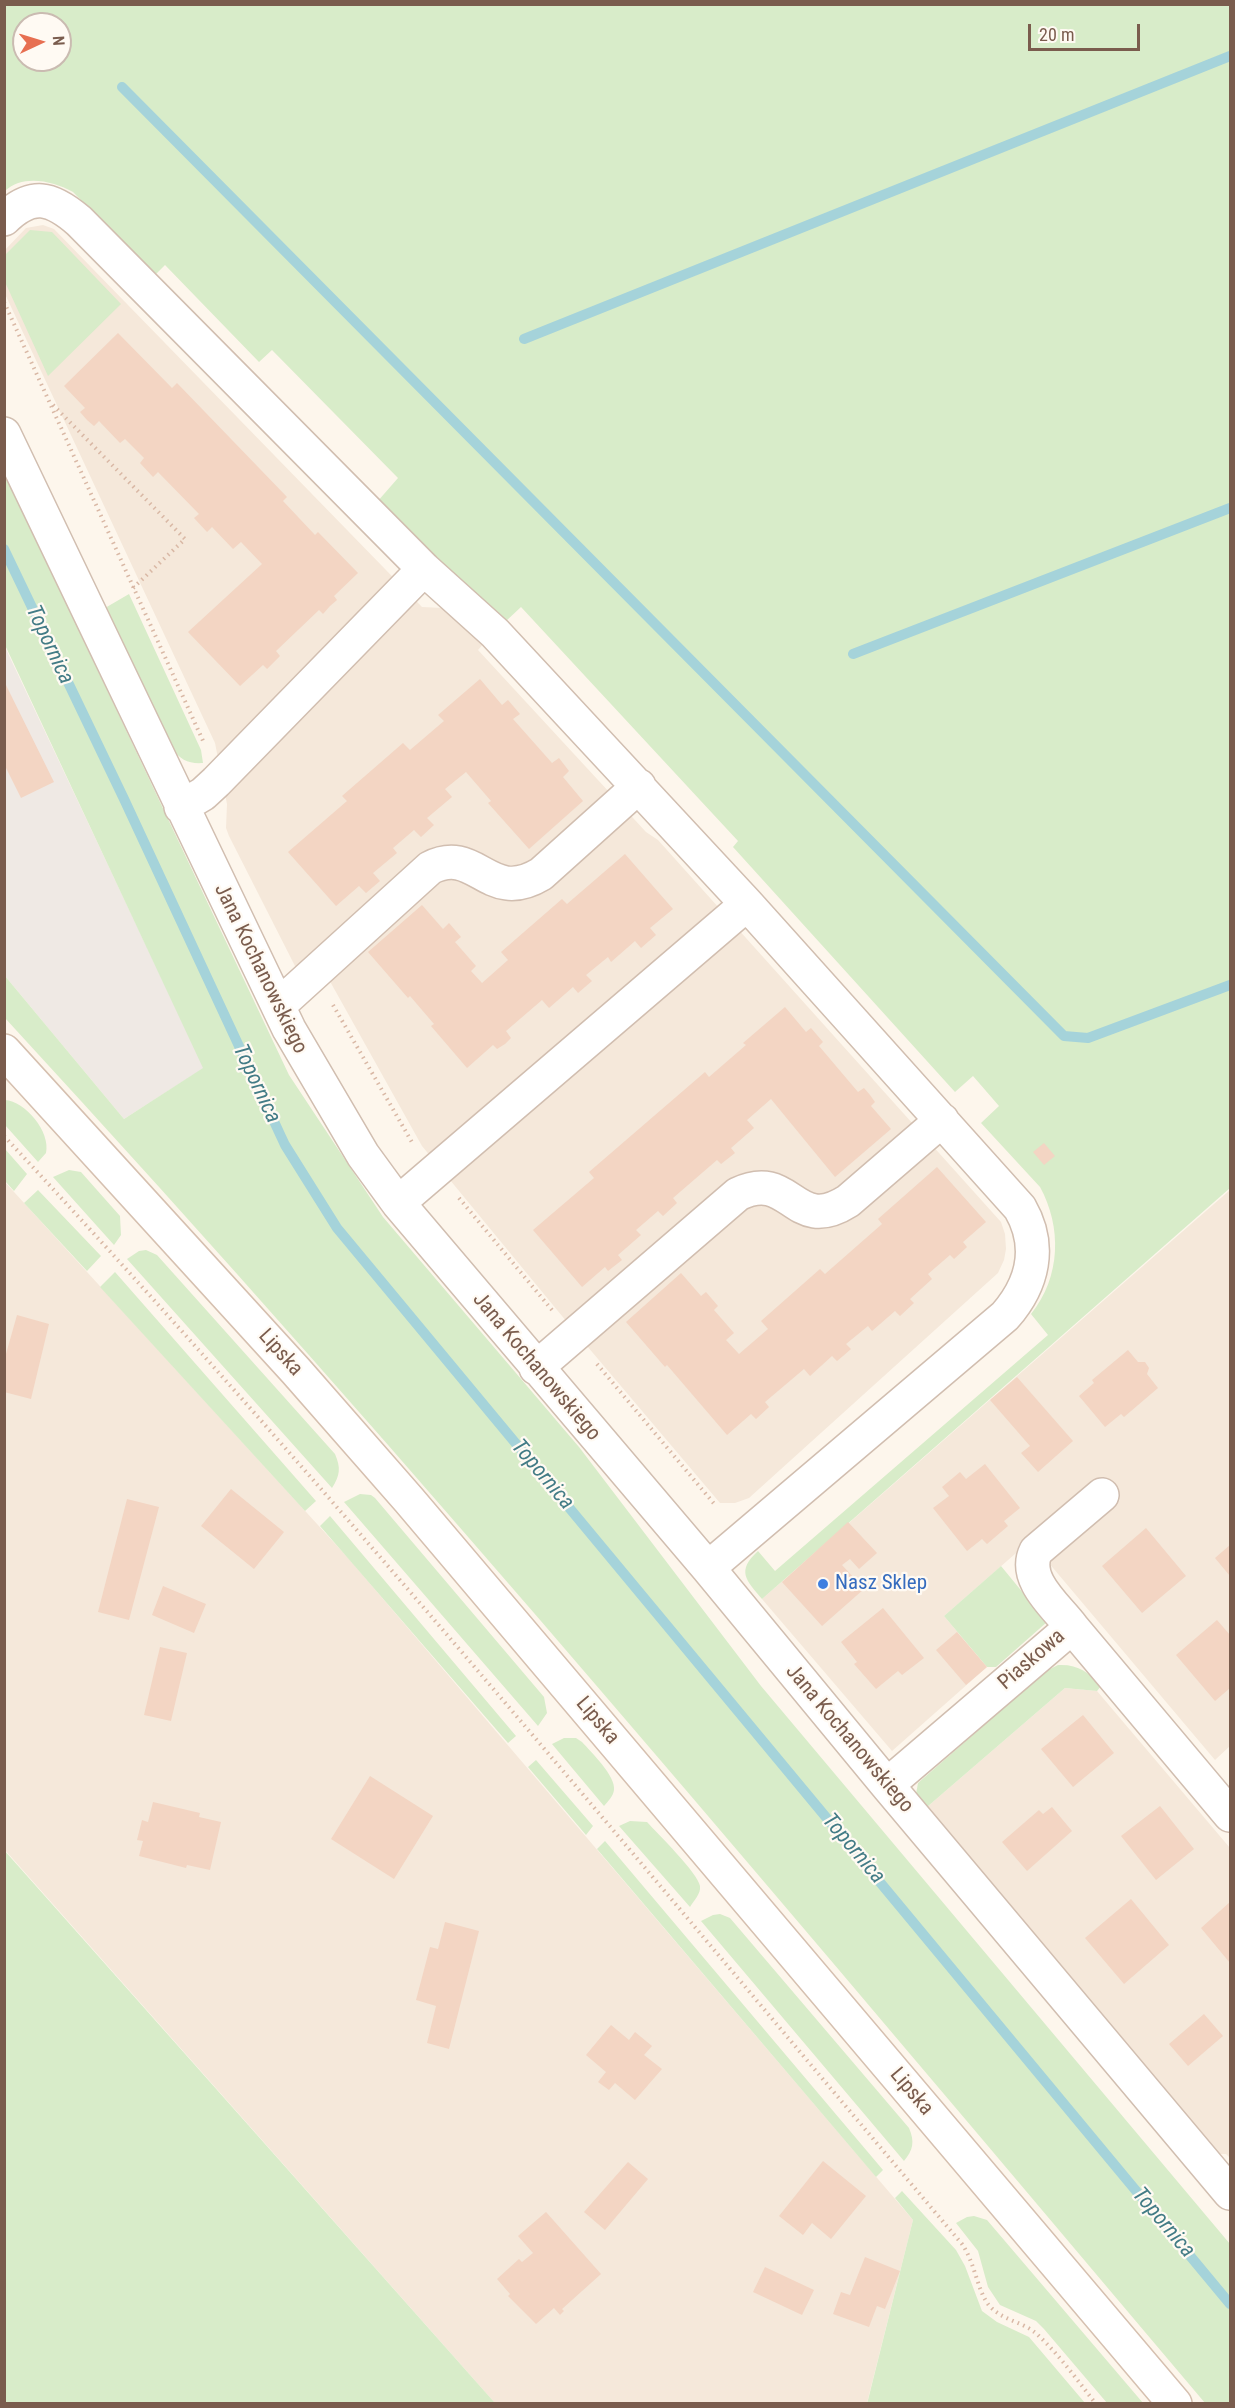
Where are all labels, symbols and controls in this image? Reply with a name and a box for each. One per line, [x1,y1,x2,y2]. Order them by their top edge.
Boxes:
north arrow [12,12,72,72]
scale bar [1031,12,1144,50]
text: 20 m [1039,24,1074,45]
text: N [49,35,68,46]
water label: Topornica [19,601,79,689]
street label: Jana Kochanowskiego [208,880,312,1058]
water label: Topornica [226,1040,286,1128]
street label: Jana Kochanowskiego [467,1288,605,1446]
street label: Lipska [252,1324,308,1382]
water label: Topornica [505,1434,579,1516]
place label: Nasz Sklep [835,1571,927,1597]
marker: Nasz Sklep [816,1577,830,1591]
street label: Piaskowa [994,1624,1070,1696]
street label: Jana Kochanowskiego [780,1660,918,1818]
street label: Lipska [570,1692,624,1750]
water label: Topornica [816,1808,890,1890]
street label: Lipska [884,2063,938,2121]
water label: Topornica [1126,2182,1200,2264]

